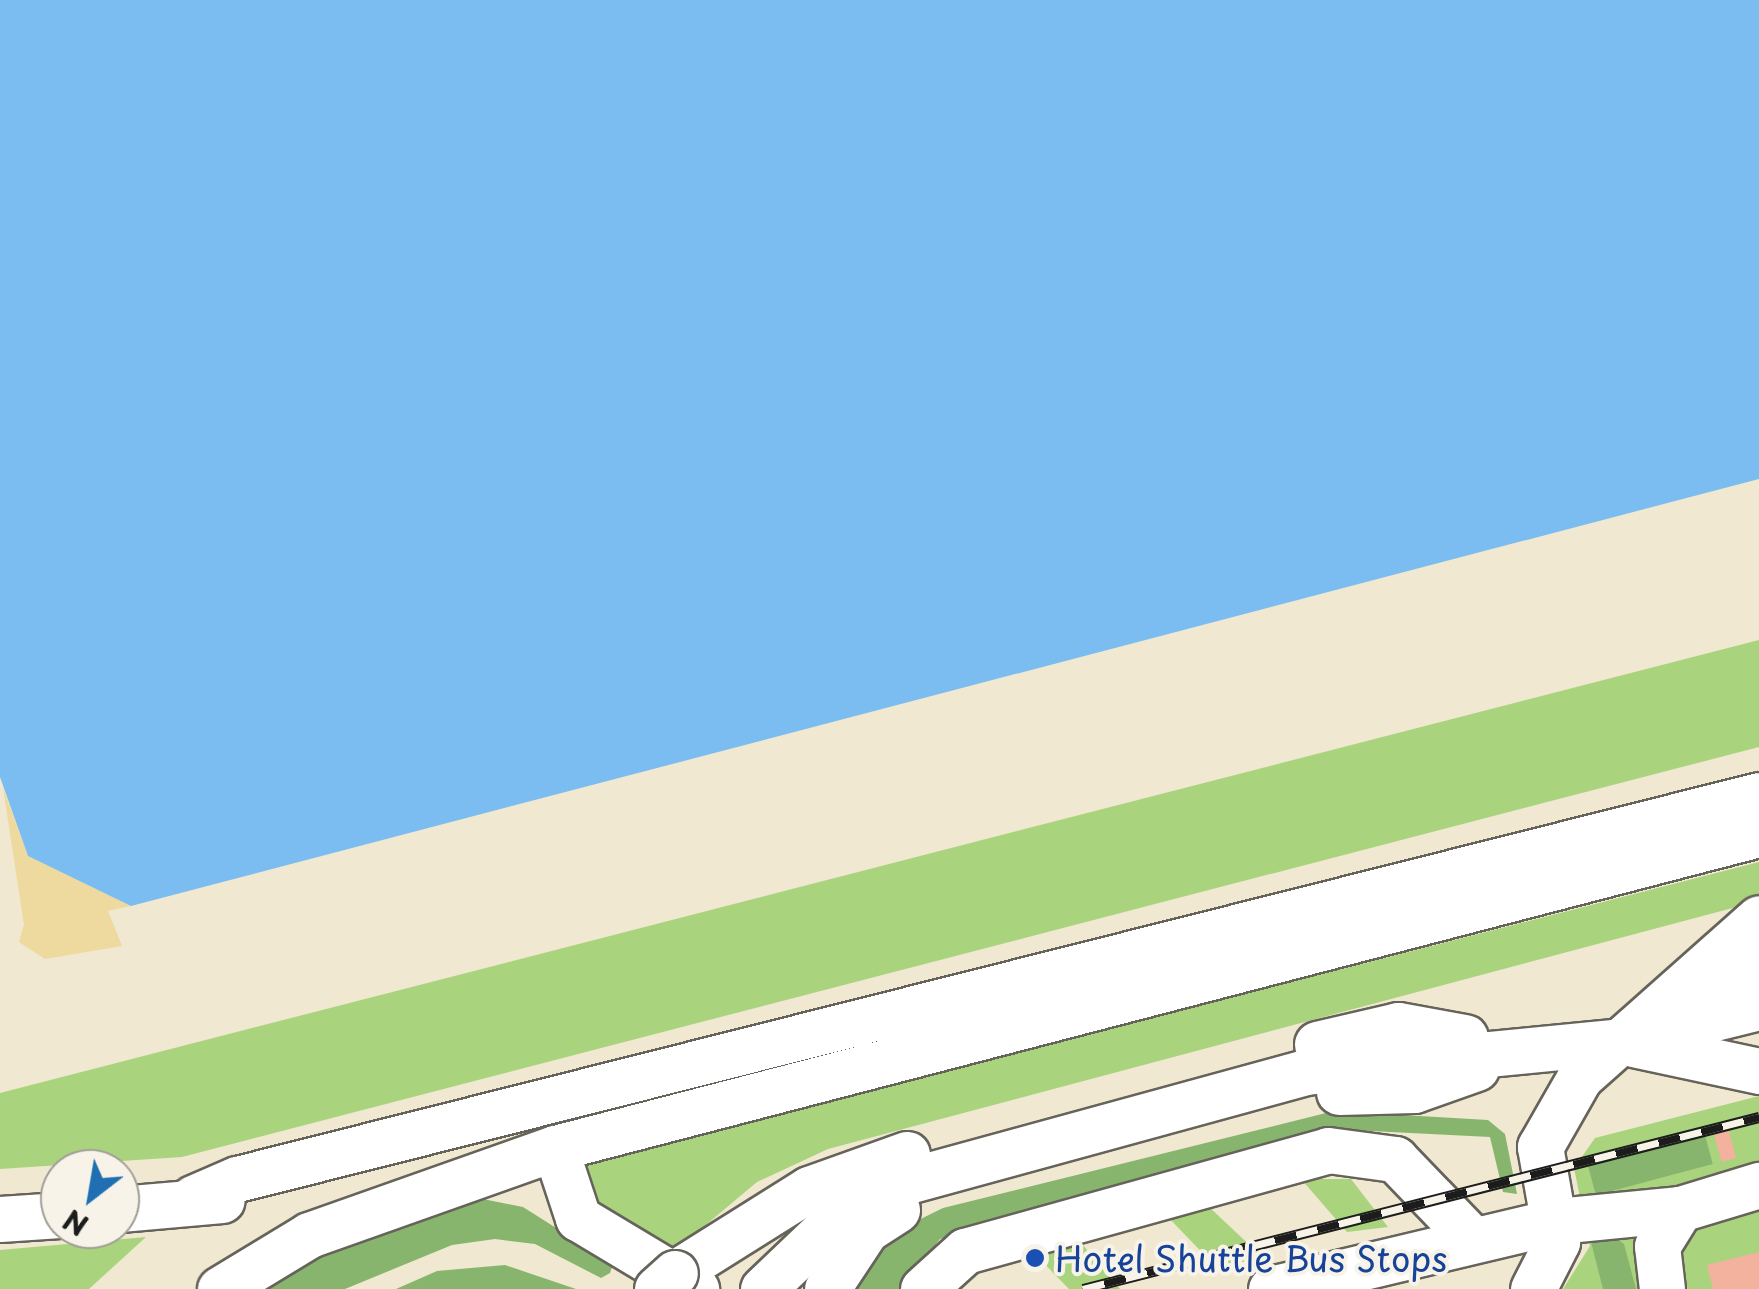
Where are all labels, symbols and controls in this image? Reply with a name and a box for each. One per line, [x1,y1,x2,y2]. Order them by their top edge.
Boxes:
north arrow [40,1149,140,1249]
text: N [55,1199,96,1248]
place label: Hotel Shuttle Bus Stops [1055,1237,1449,1279]
marker: Hotel Shuttle Bus Stops [1024,1247,1046,1269]

